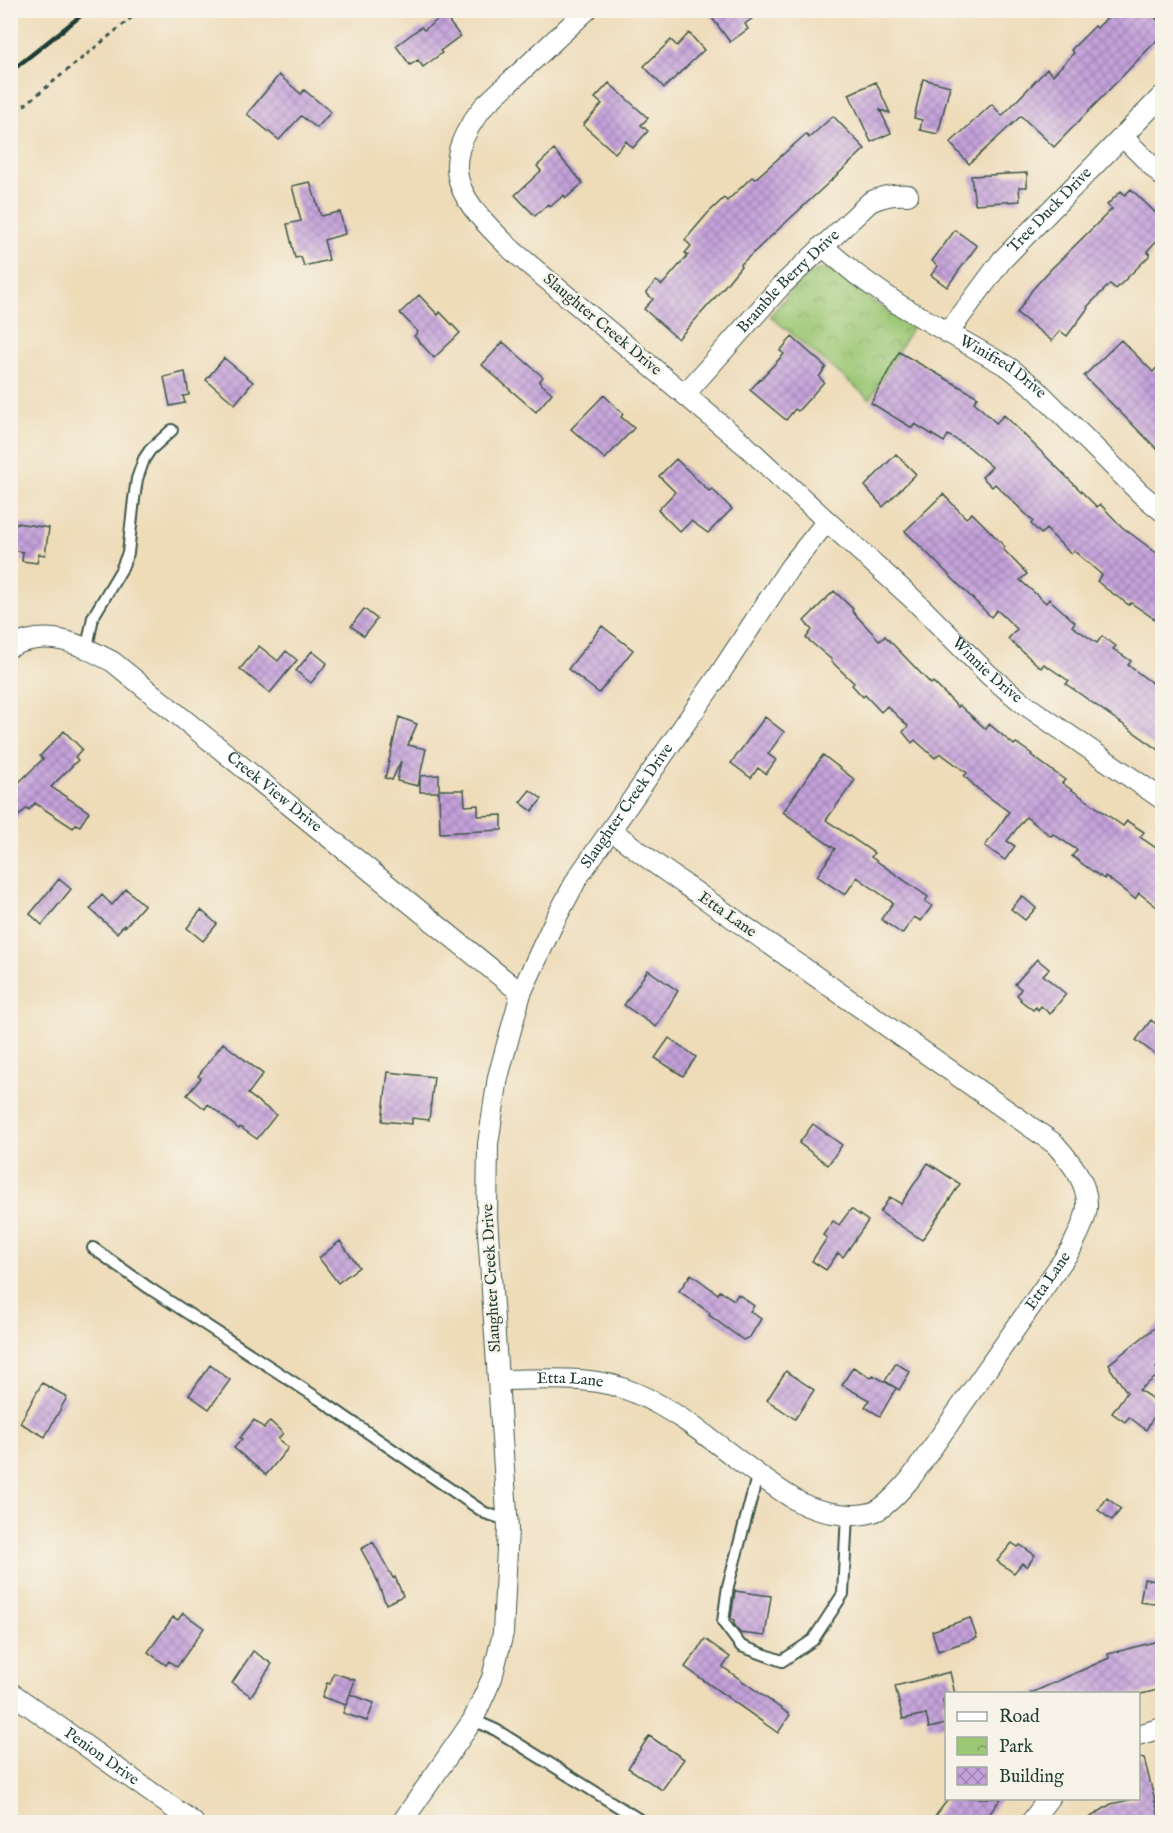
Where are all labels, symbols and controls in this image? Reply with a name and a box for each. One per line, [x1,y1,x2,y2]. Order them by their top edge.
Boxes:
street label: Tree Duck Drive [1004,163,1097,257]
street label: Bramble Berry Drive [733,226,844,338]
street label: Slaughter Creek Drive [539,270,665,380]
street label: Winifred Drive [956,331,1050,403]
street label: Winnie Drive [947,633,1026,708]
street label: Slaughter Creek Drive [577,740,678,873]
street label: Creek View Drive [222,748,326,837]
street label: Etta Lane [694,888,760,942]
street label: Slaughter Creek Drive [478,1203,506,1353]
street label: Etta Lane [1021,1248,1076,1314]
street label: Etta Lane [536,1369,605,1393]
legend [945,1692,1140,1800]
text: Road [999,1706,1040,1729]
street label: Penion Drive [60,1724,143,1790]
text: Park [999,1736,1034,1759]
text: Building [999,1766,1064,1789]

